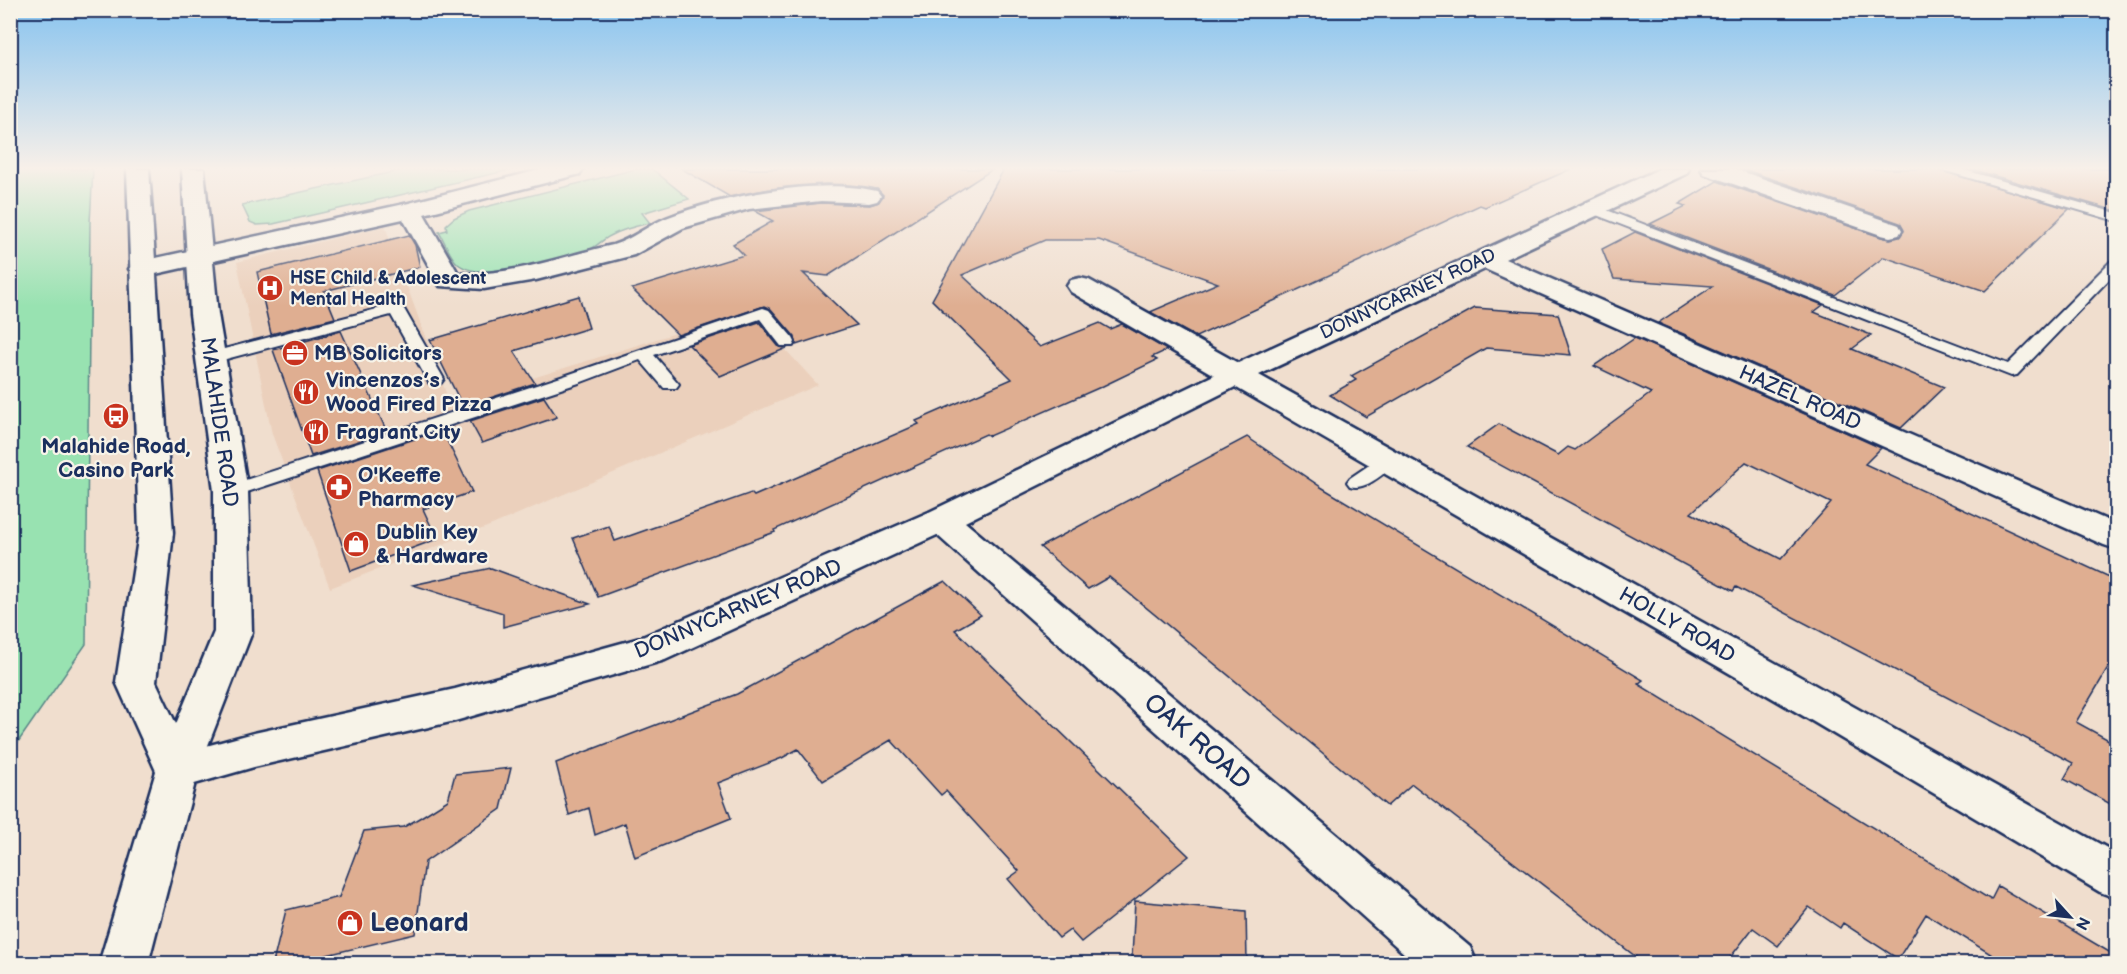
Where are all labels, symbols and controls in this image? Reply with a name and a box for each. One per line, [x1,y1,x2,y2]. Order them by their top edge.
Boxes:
street label: DONNYCARNEY ROAD [1317,244,1499,344]
place label: HSE Child & Adolescent Mental Health [290,268,486,310]
hospital icon: HSE Child & Adolescent Mental Health [255,273,285,303]
street label: MALAHIDE ROAD [195,336,243,508]
office icon: MB Solicitors [280,338,310,368]
place label: MB Solicitors [314,341,442,366]
street label: HAZEL ROAD [1735,360,1865,436]
place label: Vincenzos’s Wood Fired Pizza [326,368,492,417]
restaurant icon: Vincenzos’s Wood Fired Pizza [291,377,321,407]
bus stop icon: Malahide Road, Casino Park [101,401,131,431]
restaurant icon: Fragrant City [301,417,331,447]
place label: Fragrant City [336,420,461,445]
place label: Malahide Road, Casino Park [41,434,191,483]
place label: O'Keeffe Pharmacy [358,463,454,512]
pharmacy icon: O'Keeffe Pharmacy [324,472,354,502]
place label: Dublin Key & Hardware [376,520,488,569]
shop icon: Dublin Key & Hardware [341,529,371,559]
street label: DONNYCARNEY ROAD [631,554,845,664]
street label: HOLLY ROAD [1614,582,1740,668]
street label: OAK ROAD [1137,687,1257,797]
north arrow [2040,887,2100,947]
shop icon: Leonard [335,908,365,938]
place label: Leonard [370,908,469,939]
text: N [2071,913,2093,933]

